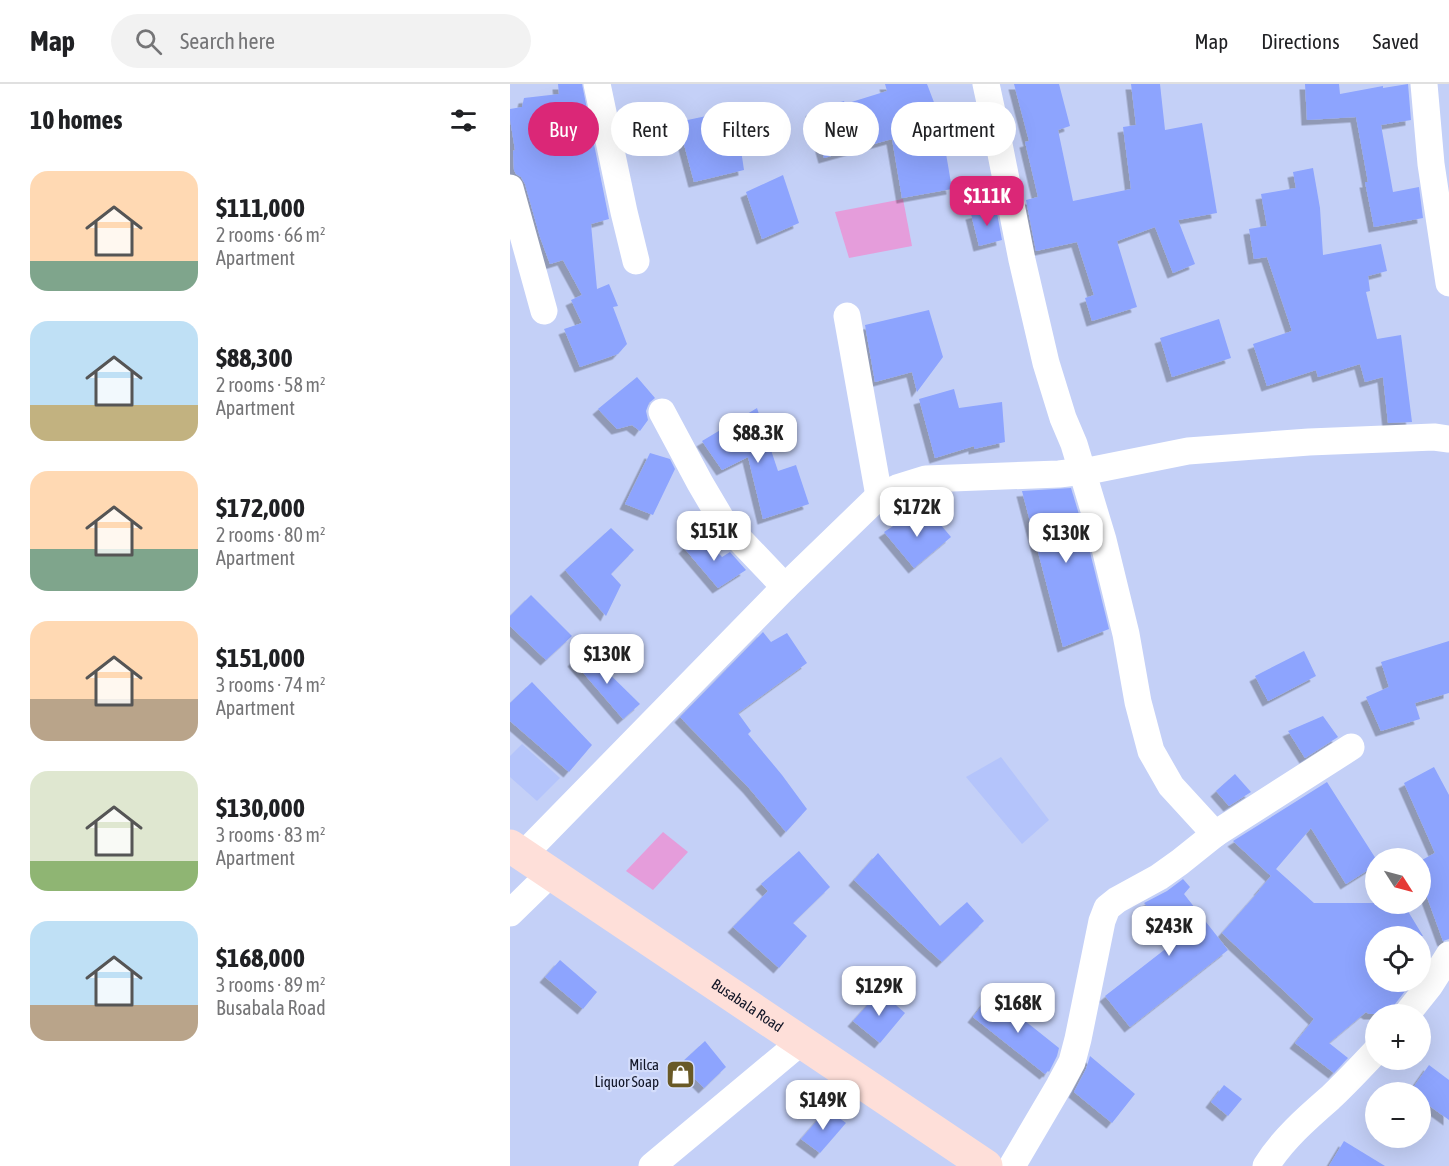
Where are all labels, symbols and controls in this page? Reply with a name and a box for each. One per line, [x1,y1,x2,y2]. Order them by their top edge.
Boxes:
search box [111,14,531,68]
text: Map [30,25,75,57]
icon: search [132,25,165,58]
text: Search here [180,28,275,54]
text: Map [1194,29,1228,53]
text: Directions [1261,29,1340,53]
text: Saved [1373,29,1419,53]
chip: Buy [528,102,599,156]
chip: Rent [611,102,689,156]
chip: Filters [701,102,791,156]
chip: New [803,102,879,156]
chip: Apartment [891,102,1016,156]
icon: filters [447,104,480,137]
text: 10 homes [30,105,123,135]
pin: $111K [945,176,1029,227]
text: $111K [964,184,1010,207]
text: $111,000 [216,193,305,223]
icon: home [78,195,150,267]
text: 2 rooms · 66 m² [216,223,326,246]
text: Apartment [216,246,295,269]
text: $88,300 [216,343,293,373]
icon: home [78,345,150,417]
text: 2 rooms · 58 m² [216,373,326,396]
text: Apartment [216,396,295,419]
pin: $88.3K [709,413,807,464]
text: $88.3K [733,421,783,444]
pin: $172K [875,487,959,538]
text: $172,000 [216,493,305,523]
icon: home [78,495,150,567]
text: $172K [894,495,940,518]
pin: $151K [672,511,756,562]
pin: $130K [1024,513,1108,564]
text: $151K [691,519,737,542]
text: $130K [1043,521,1089,544]
text: 2 rooms · 80 m² [216,523,326,546]
text: Apartment [216,546,295,569]
pin: $130K [565,634,649,685]
text: $130K [584,642,630,665]
text: $151,000 [216,643,305,673]
icon: home [78,645,150,717]
text: 3 rooms · 74 m² [216,673,326,696]
text: Apartment [216,696,295,719]
text: $130,000 [216,793,305,823]
icon: home [78,795,150,867]
text: 3 rooms · 83 m² [216,823,326,846]
text: Apartment [216,846,295,869]
north arrow [1365,848,1431,914]
map controls [1365,848,1431,1148]
pin: $243K [1127,906,1211,957]
text: $243K [1146,914,1192,937]
button: locate [1365,926,1431,992]
text: $168,000 [216,943,305,973]
icon: home [78,945,150,1017]
pin: $129K [837,966,921,1017]
text: 3 rooms · 89 m² [216,973,326,996]
text: $129K [856,974,902,997]
street label: Busabala Road [709,975,787,1035]
pin: $168K [976,983,1060,1034]
text: $168K [995,991,1041,1014]
text: Busabala Road [216,996,326,1019]
button: + [1365,1004,1431,1070]
place label: Milca Liquor Soap [594,1056,659,1090]
shop icon: Milca Liquor Soap [664,1058,696,1090]
pin: $149K [781,1080,865,1131]
button: − [1365,1082,1431,1148]
text: $149K [800,1088,846,1111]

